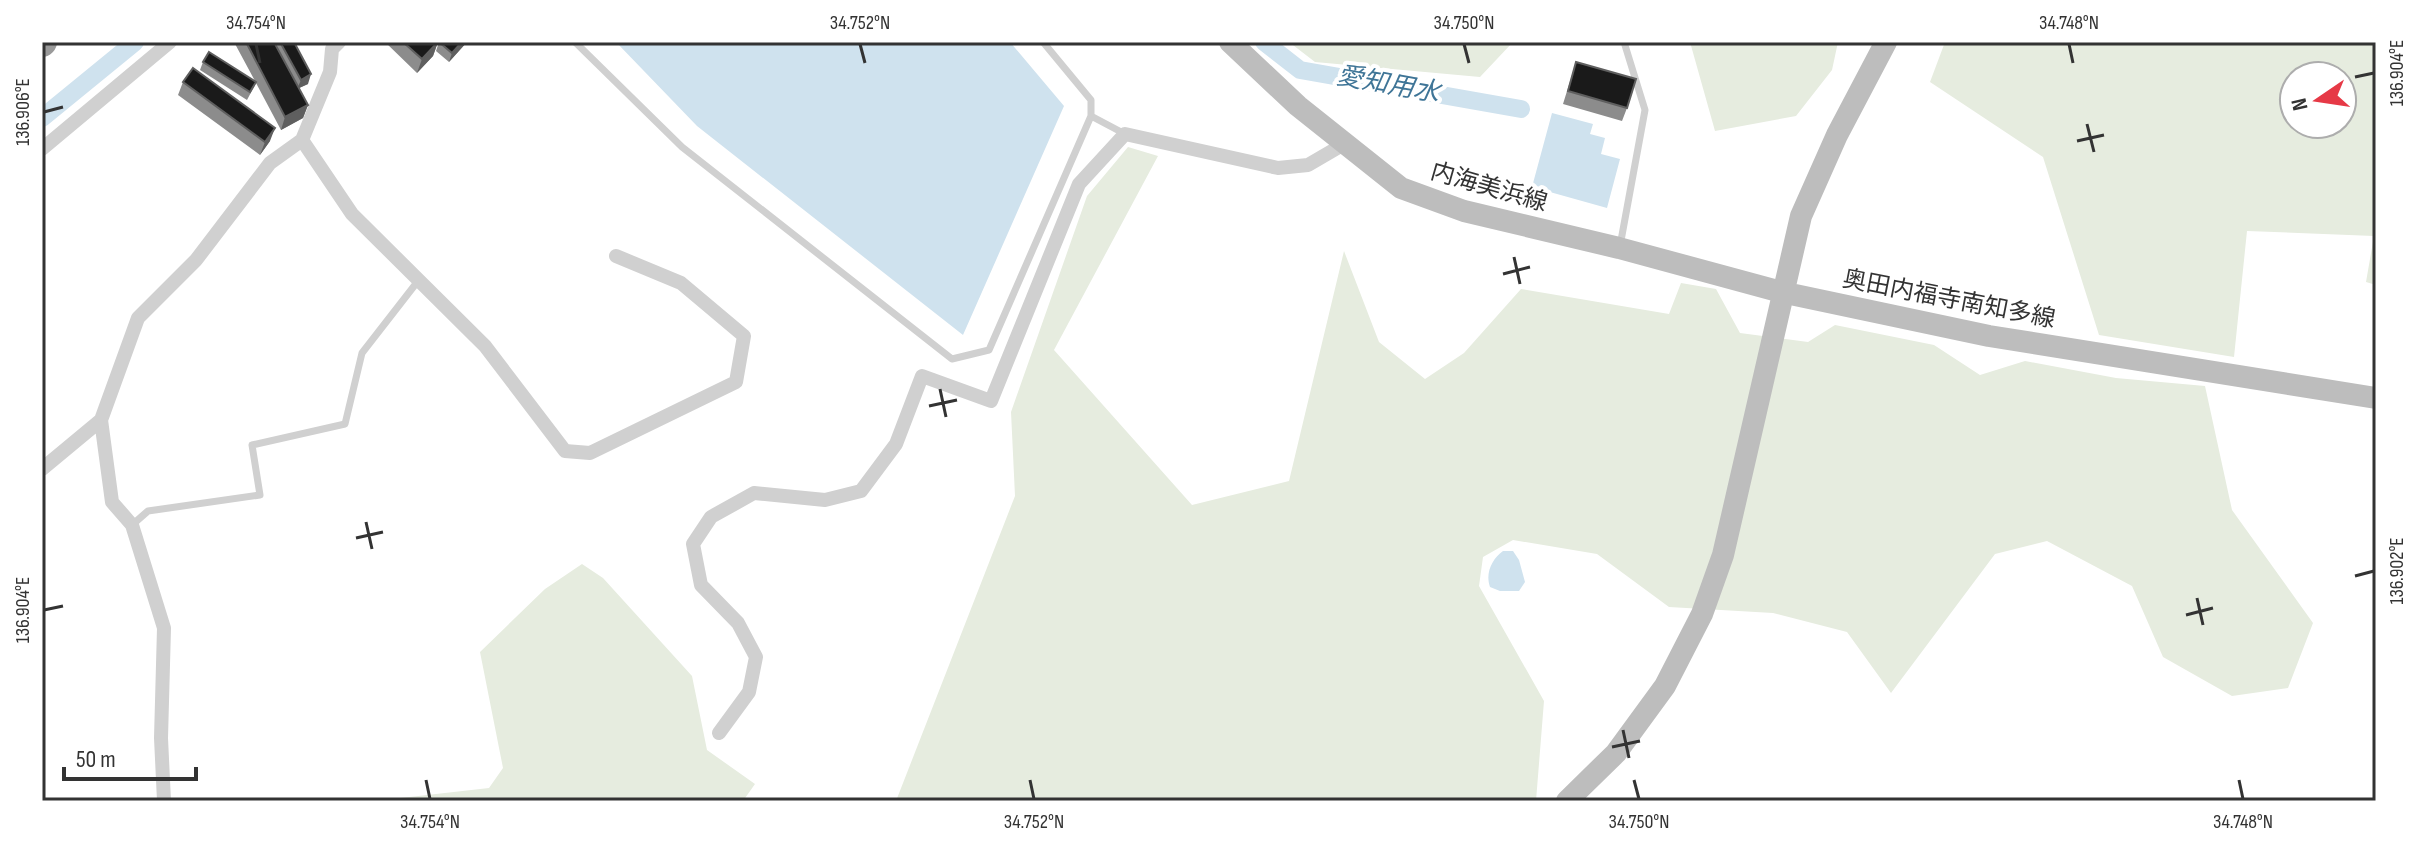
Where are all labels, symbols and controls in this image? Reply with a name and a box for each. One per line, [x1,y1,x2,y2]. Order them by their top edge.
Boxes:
text: 34.754°N [226,11,286,35]
text: 34.752°N [830,11,890,35]
text: 34.750°N [1433,11,1495,35]
text: 34.748°N [2039,11,2099,35]
text: 136.904°E [2385,40,2409,106]
north arrow [2278,60,2358,140]
water label: 愛知用水 [1334,61,1445,110]
text: 136.906°E [11,78,35,146]
text: N [2285,95,2314,113]
street label: 内海美浜線 [1427,157,1551,217]
street label: 奥田内福寺南知多線 [1840,264,2058,334]
text: 136.902°E [2385,537,2409,605]
text: 136.904°E [11,577,35,643]
scale bar [64,731,196,781]
text: 50 m [76,745,116,774]
text: 34.754°N [400,810,460,834]
text: 34.752°N [1004,810,1064,834]
text: 34.750°N [1608,810,1670,834]
text: 34.748°N [2213,810,2273,834]

